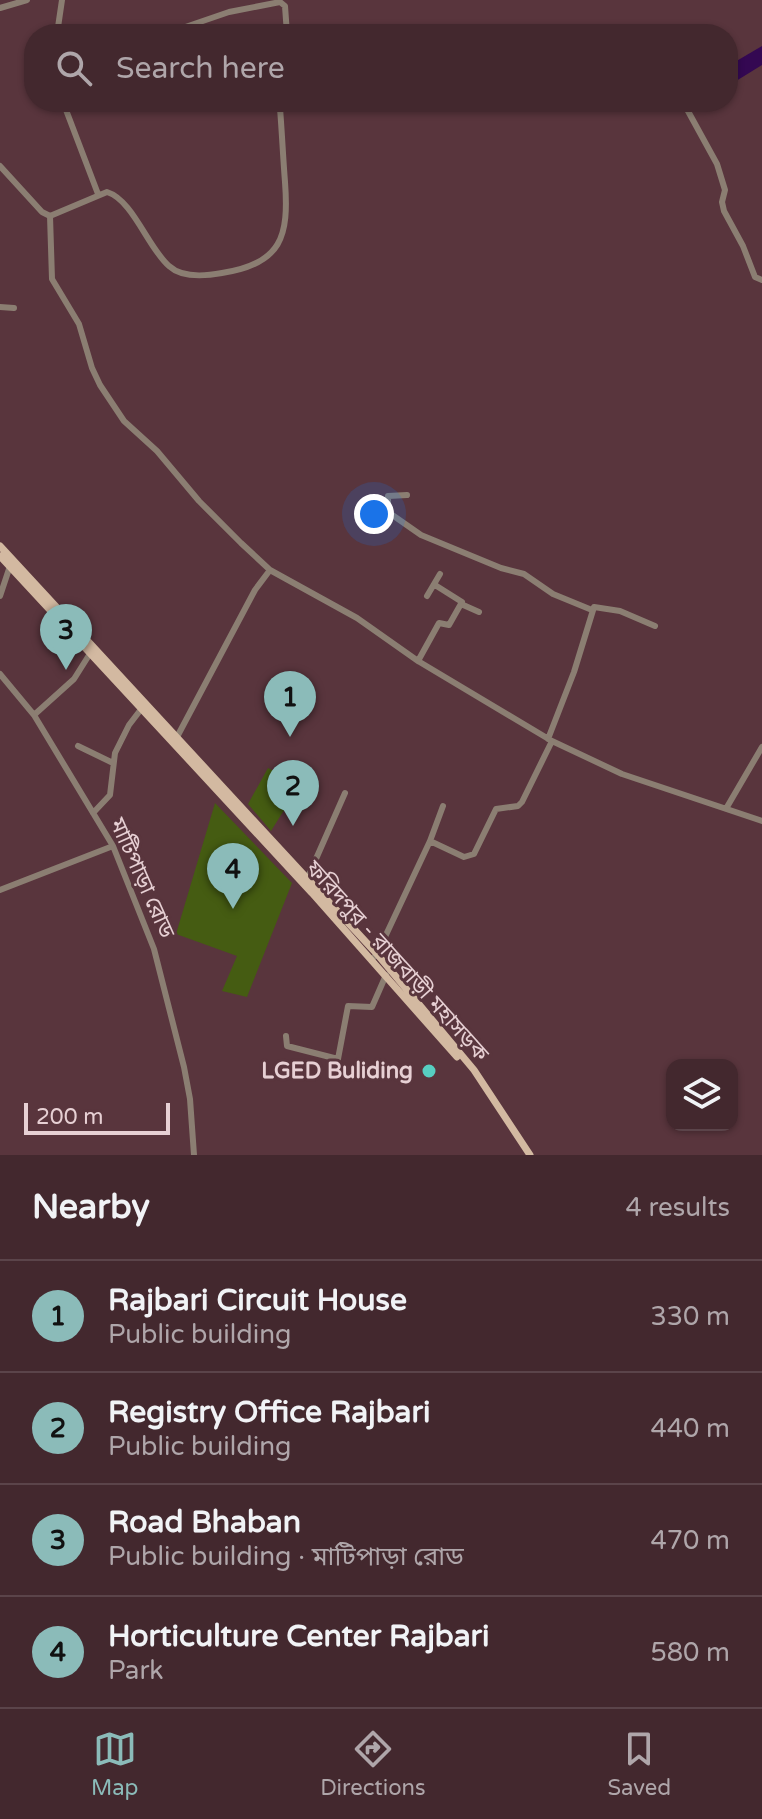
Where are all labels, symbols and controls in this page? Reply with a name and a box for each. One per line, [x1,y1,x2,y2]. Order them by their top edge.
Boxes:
search box [24,24,738,112]
icon: search [52,46,96,90]
text: Search here [116,50,285,87]
your location [354,494,394,534]
pin: 3 [40,604,92,670]
pin: 1 [264,671,316,737]
pin: 2 [267,760,319,826]
street label: মাটিপাড়া রোড [104,813,180,942]
pin: 4 [207,843,259,909]
street label: ফরিদপুর - রাজবাড়ী মহাসড়ক [299,855,494,1067]
place label: LGED Buliding [261,1058,413,1084]
map controls [666,1059,738,1131]
button: layers [666,1059,738,1131]
marker: LGED Buliding [420,1062,438,1080]
scale bar [24,1099,170,1135]
text: 200 m [36,1104,103,1130]
text: Nearby [32,1187,150,1228]
text: 4 results [625,1192,730,1223]
text: Rajbari Circuit House [108,1282,407,1319]
text: 1 [50,1301,66,1332]
text: 330 m [650,1301,730,1332]
text: Public building [108,1319,291,1350]
text: Registry Office Rajbari [108,1394,430,1431]
text: 2 [50,1413,66,1444]
text: 440 m [650,1413,730,1444]
text: Public building [108,1431,291,1462]
text: Road Bhaban [108,1504,301,1541]
text: 3 [50,1525,66,1556]
text: 470 m [650,1525,730,1556]
text: Public building · মাটিপাড়া রোড [108,1541,464,1572]
text: Horticulture Center Rajbari [108,1618,490,1655]
text: 4 [50,1637,66,1668]
text: 580 m [650,1637,730,1668]
text: Park [108,1655,164,1686]
tab: Map [91,1727,138,1801]
tab: Directions [320,1727,426,1801]
tab: Saved [607,1727,671,1801]

